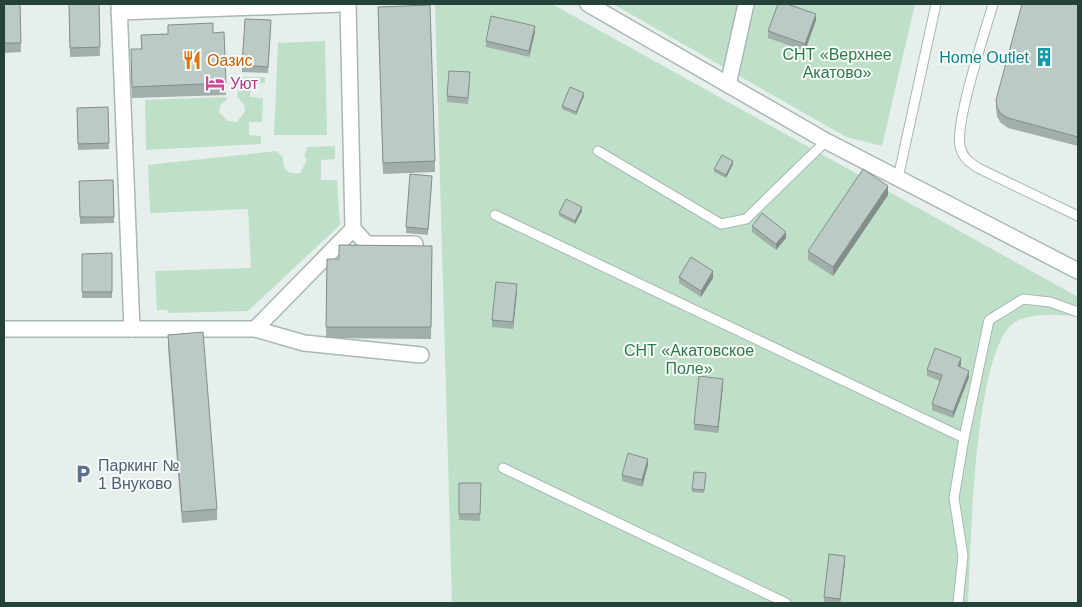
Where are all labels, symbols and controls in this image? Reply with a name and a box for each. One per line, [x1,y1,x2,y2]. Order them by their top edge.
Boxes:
park label: СНТ «Верхнее Акатово» [782,46,892,81]
building icon: Home Outlet [1033,46,1055,68]
restaurant icon: Оазис [181,49,203,71]
place label: Home Outlet [939,49,1030,66]
place label: Оазис [207,52,252,69]
hotel icon: Уют [204,72,226,94]
place label: Уют [230,75,259,92]
park label: СНТ «Акатовское Поле» [624,342,754,377]
place label: Паркинг № 1 Внуково [98,457,180,492]
parking icon: Паркинг № 1 Внуково [72,463,94,485]

